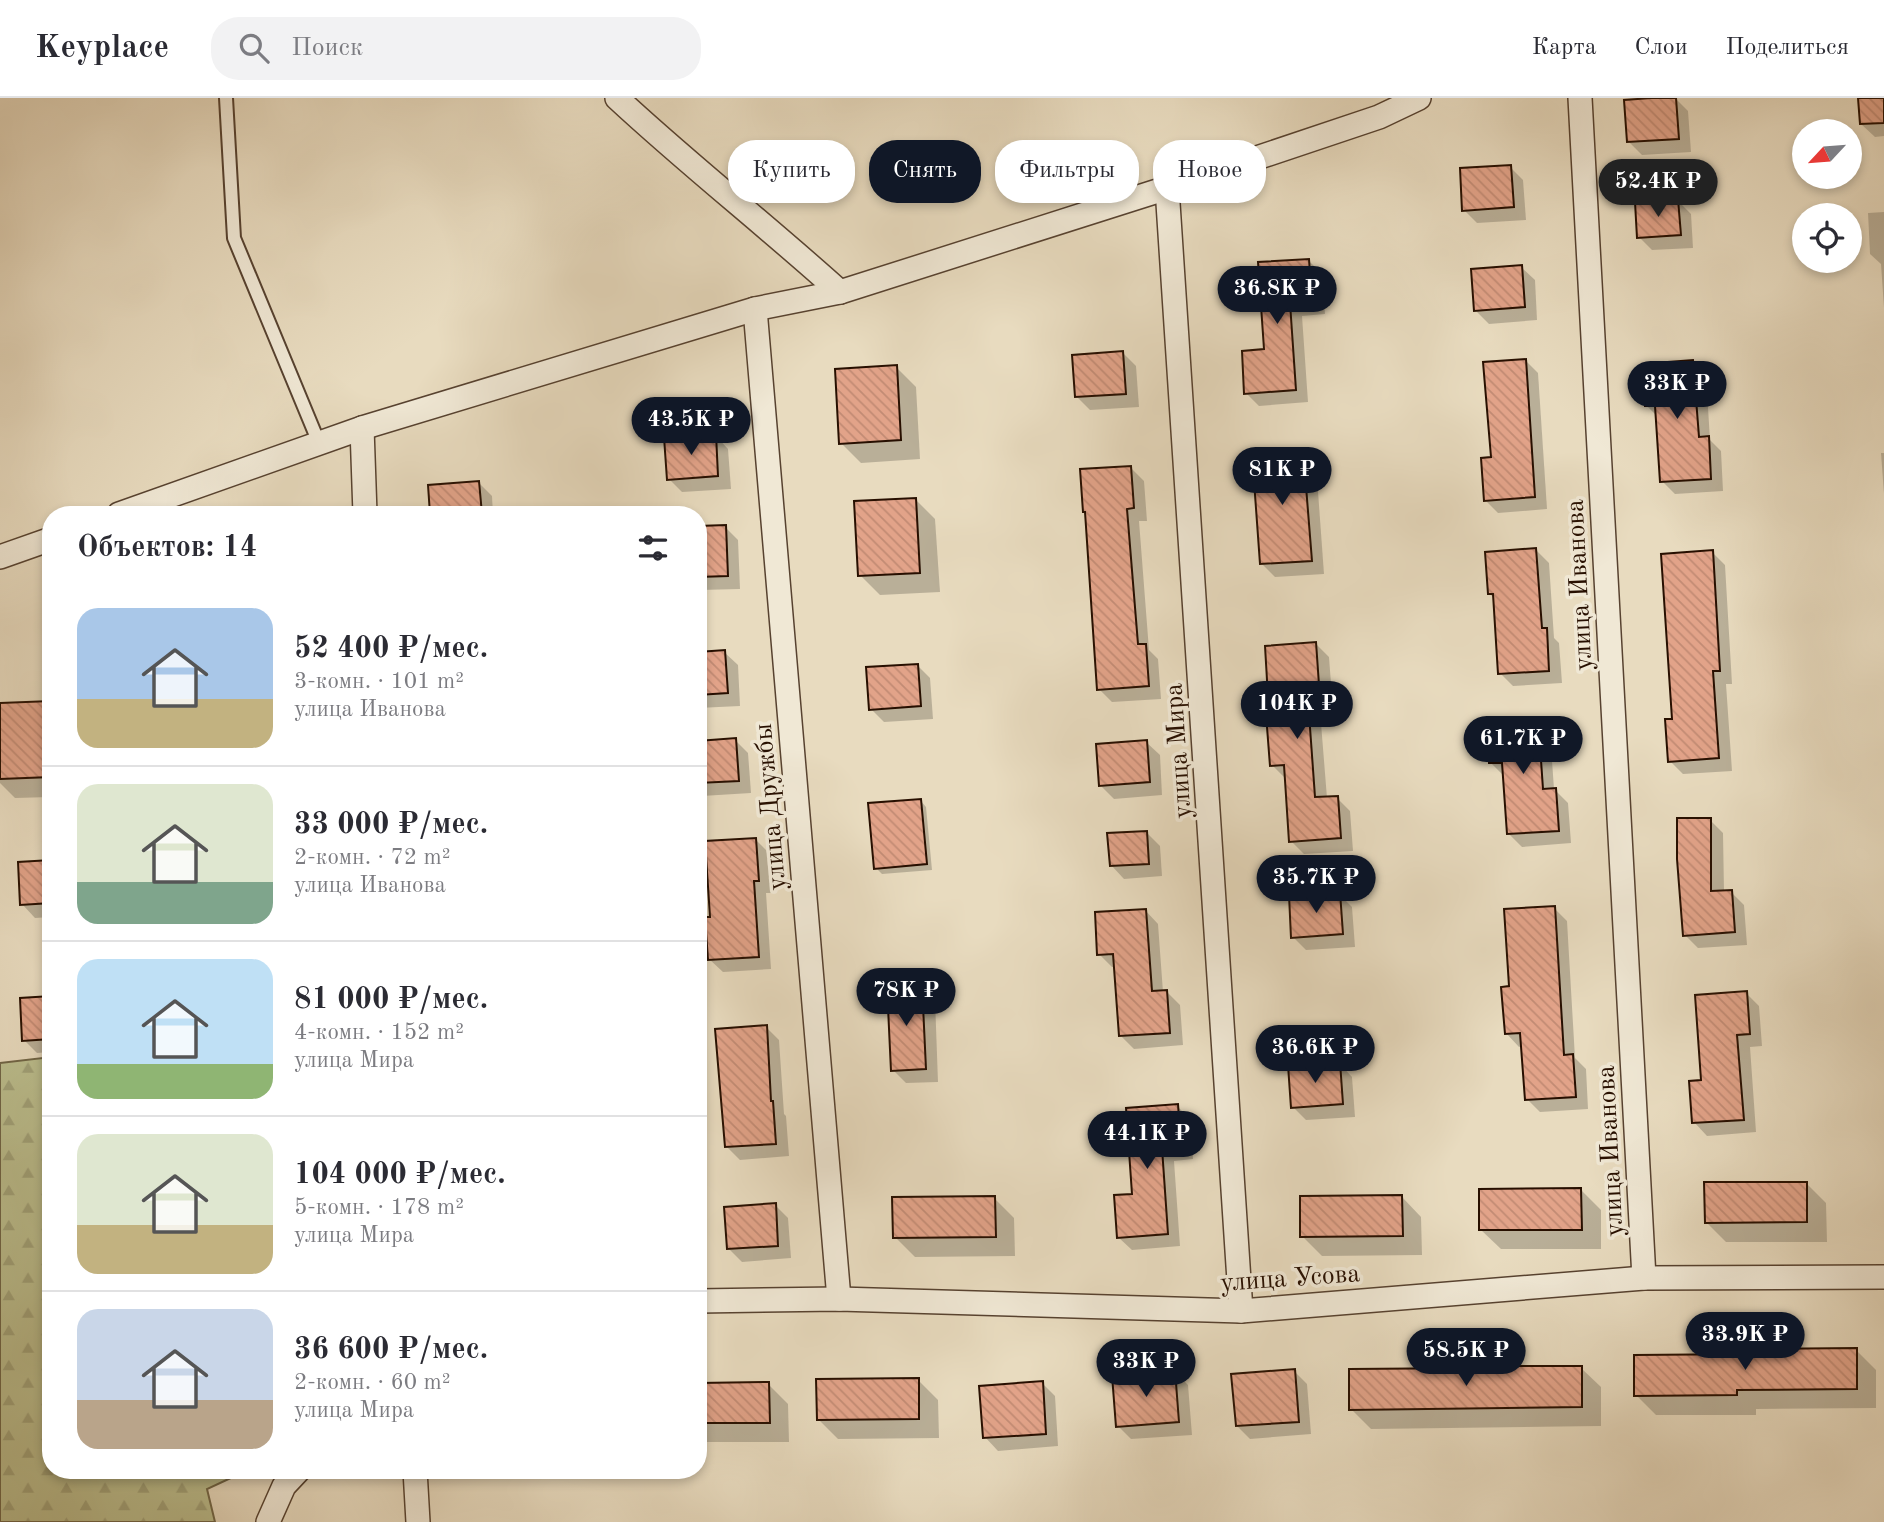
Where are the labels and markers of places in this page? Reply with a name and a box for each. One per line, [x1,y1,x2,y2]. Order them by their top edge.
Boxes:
pin: 52.4K ₽ [1593,159,1723,219]
pin: 36.8K ₽ [1212,266,1342,326]
pin: 33K ₽ [1628,362,1726,421]
pin: 43.5K ₽ [626,398,756,457]
pin: 81K ₽ [1233,448,1331,507]
pin: 104K ₽ [1240,682,1354,741]
pin: 61.7K ₽ [1458,716,1588,776]
pin: 35.7K ₽ [1251,856,1381,915]
pin: 78K ₽ [857,968,955,1028]
pin: 36.6K ₽ [1250,1026,1380,1085]
pin: 44.1K ₽ [1082,1112,1212,1171]
pin: 33.9K ₽ [1680,1312,1810,1372]
pin: 58.5K ₽ [1401,1328,1531,1388]
pin: 33K ₽ [1097,1340,1195,1399]

